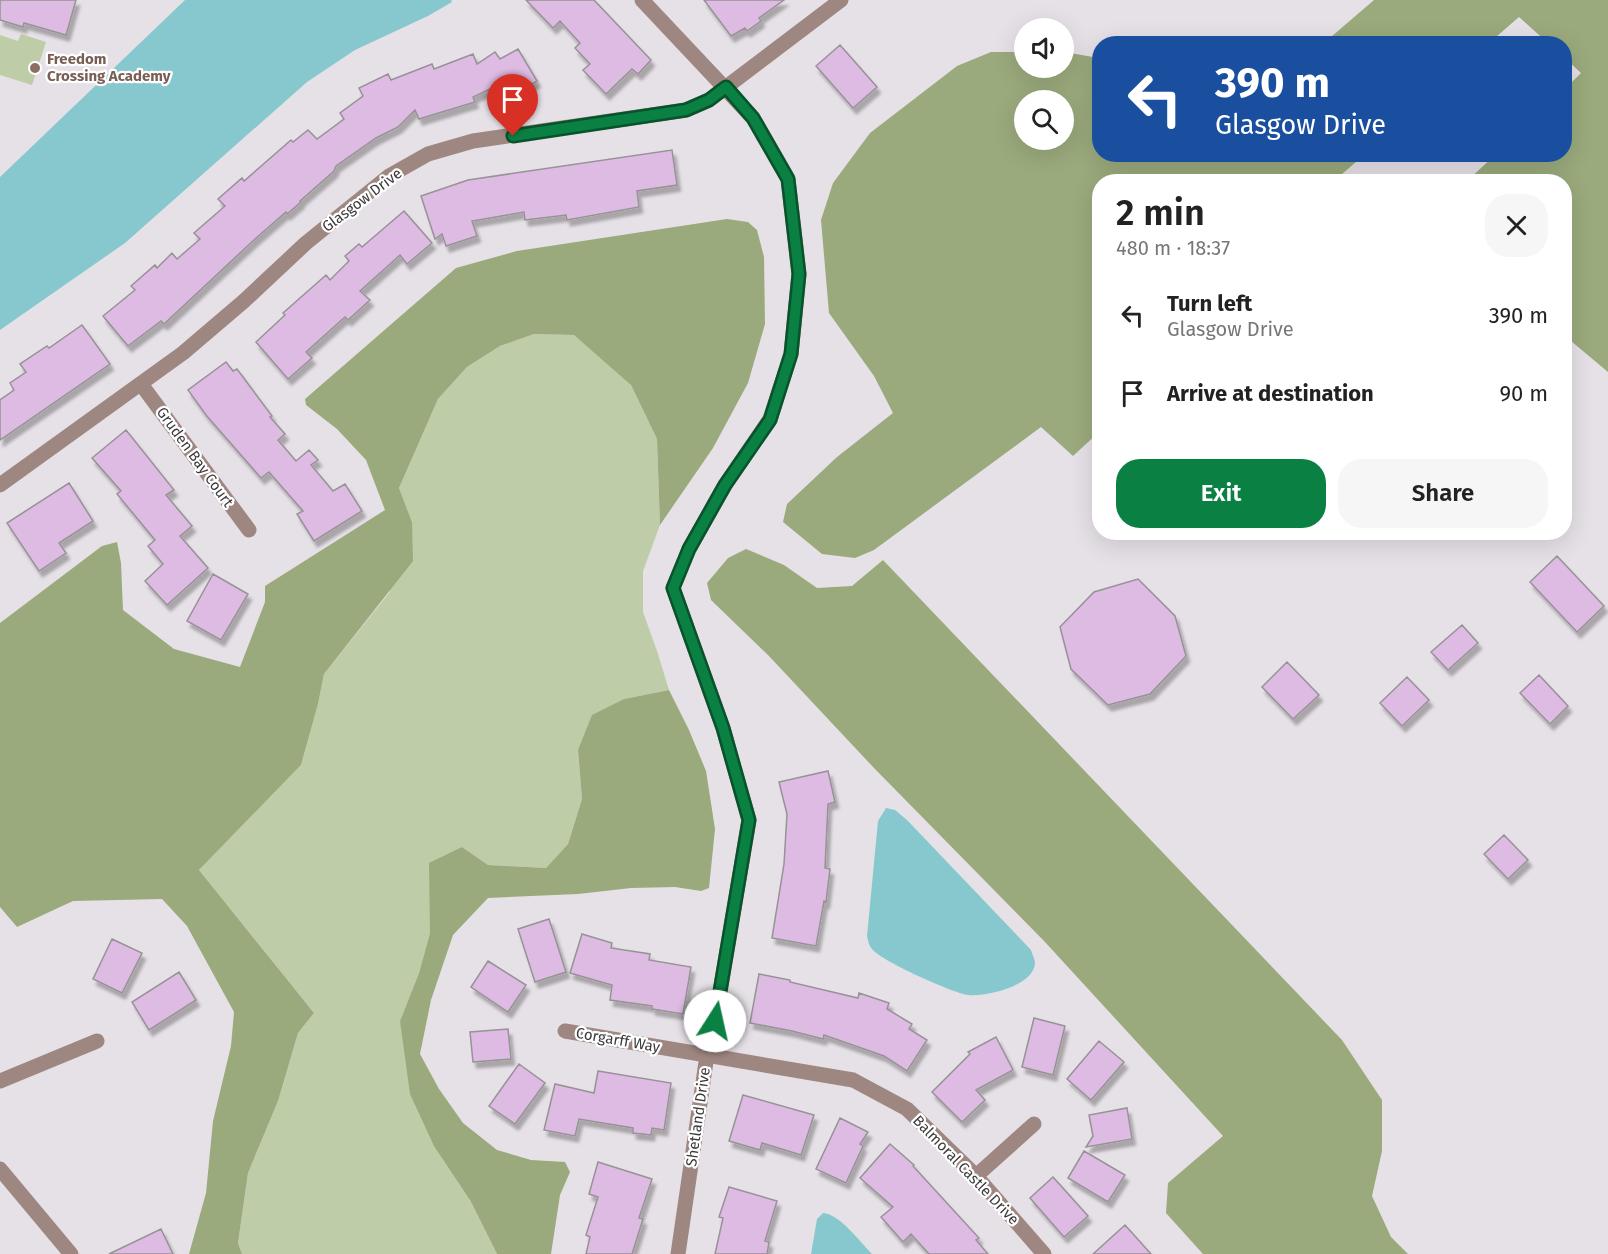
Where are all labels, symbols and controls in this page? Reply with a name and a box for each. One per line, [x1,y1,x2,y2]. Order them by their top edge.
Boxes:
map controls [1014,18,1074,150]
button: sound [1014,18,1074,78]
place label: Freedom Crossing Academy [47,50,171,85]
text: 390 m [1215,58,1330,108]
icon: left [1116,60,1194,138]
marker: Freedom Crossing Academy [28,61,42,75]
pin [487,74,538,136]
icon: arrive [496,83,529,116]
button: search [1014,90,1074,150]
text: Glasgow Drive [1215,109,1386,141]
street label: Glasgow Drive [319,164,405,236]
text: 2 min [1116,191,1205,235]
button: close [1485,194,1548,257]
text: 480 m · 18:37 [1116,236,1230,260]
text: Turn left [1167,290,1252,317]
icon: left [1116,299,1149,332]
text: 390 m [1489,302,1548,329]
text: Glasgow Drive [1167,317,1294,341]
icon: arrive [1116,377,1149,410]
text: Arrive at destination [1167,380,1374,407]
text: 90 m [1499,380,1548,407]
street label: Gruden Bay Court [153,404,238,511]
button: Exit [1116,459,1326,528]
button: Share [1338,459,1548,528]
position arrow [683,989,747,1053]
street label: Corgarff Way [574,1024,662,1056]
street label: Shetland Drive [682,1066,714,1168]
street label: Balmoral Castle Drive [909,1112,1023,1228]

